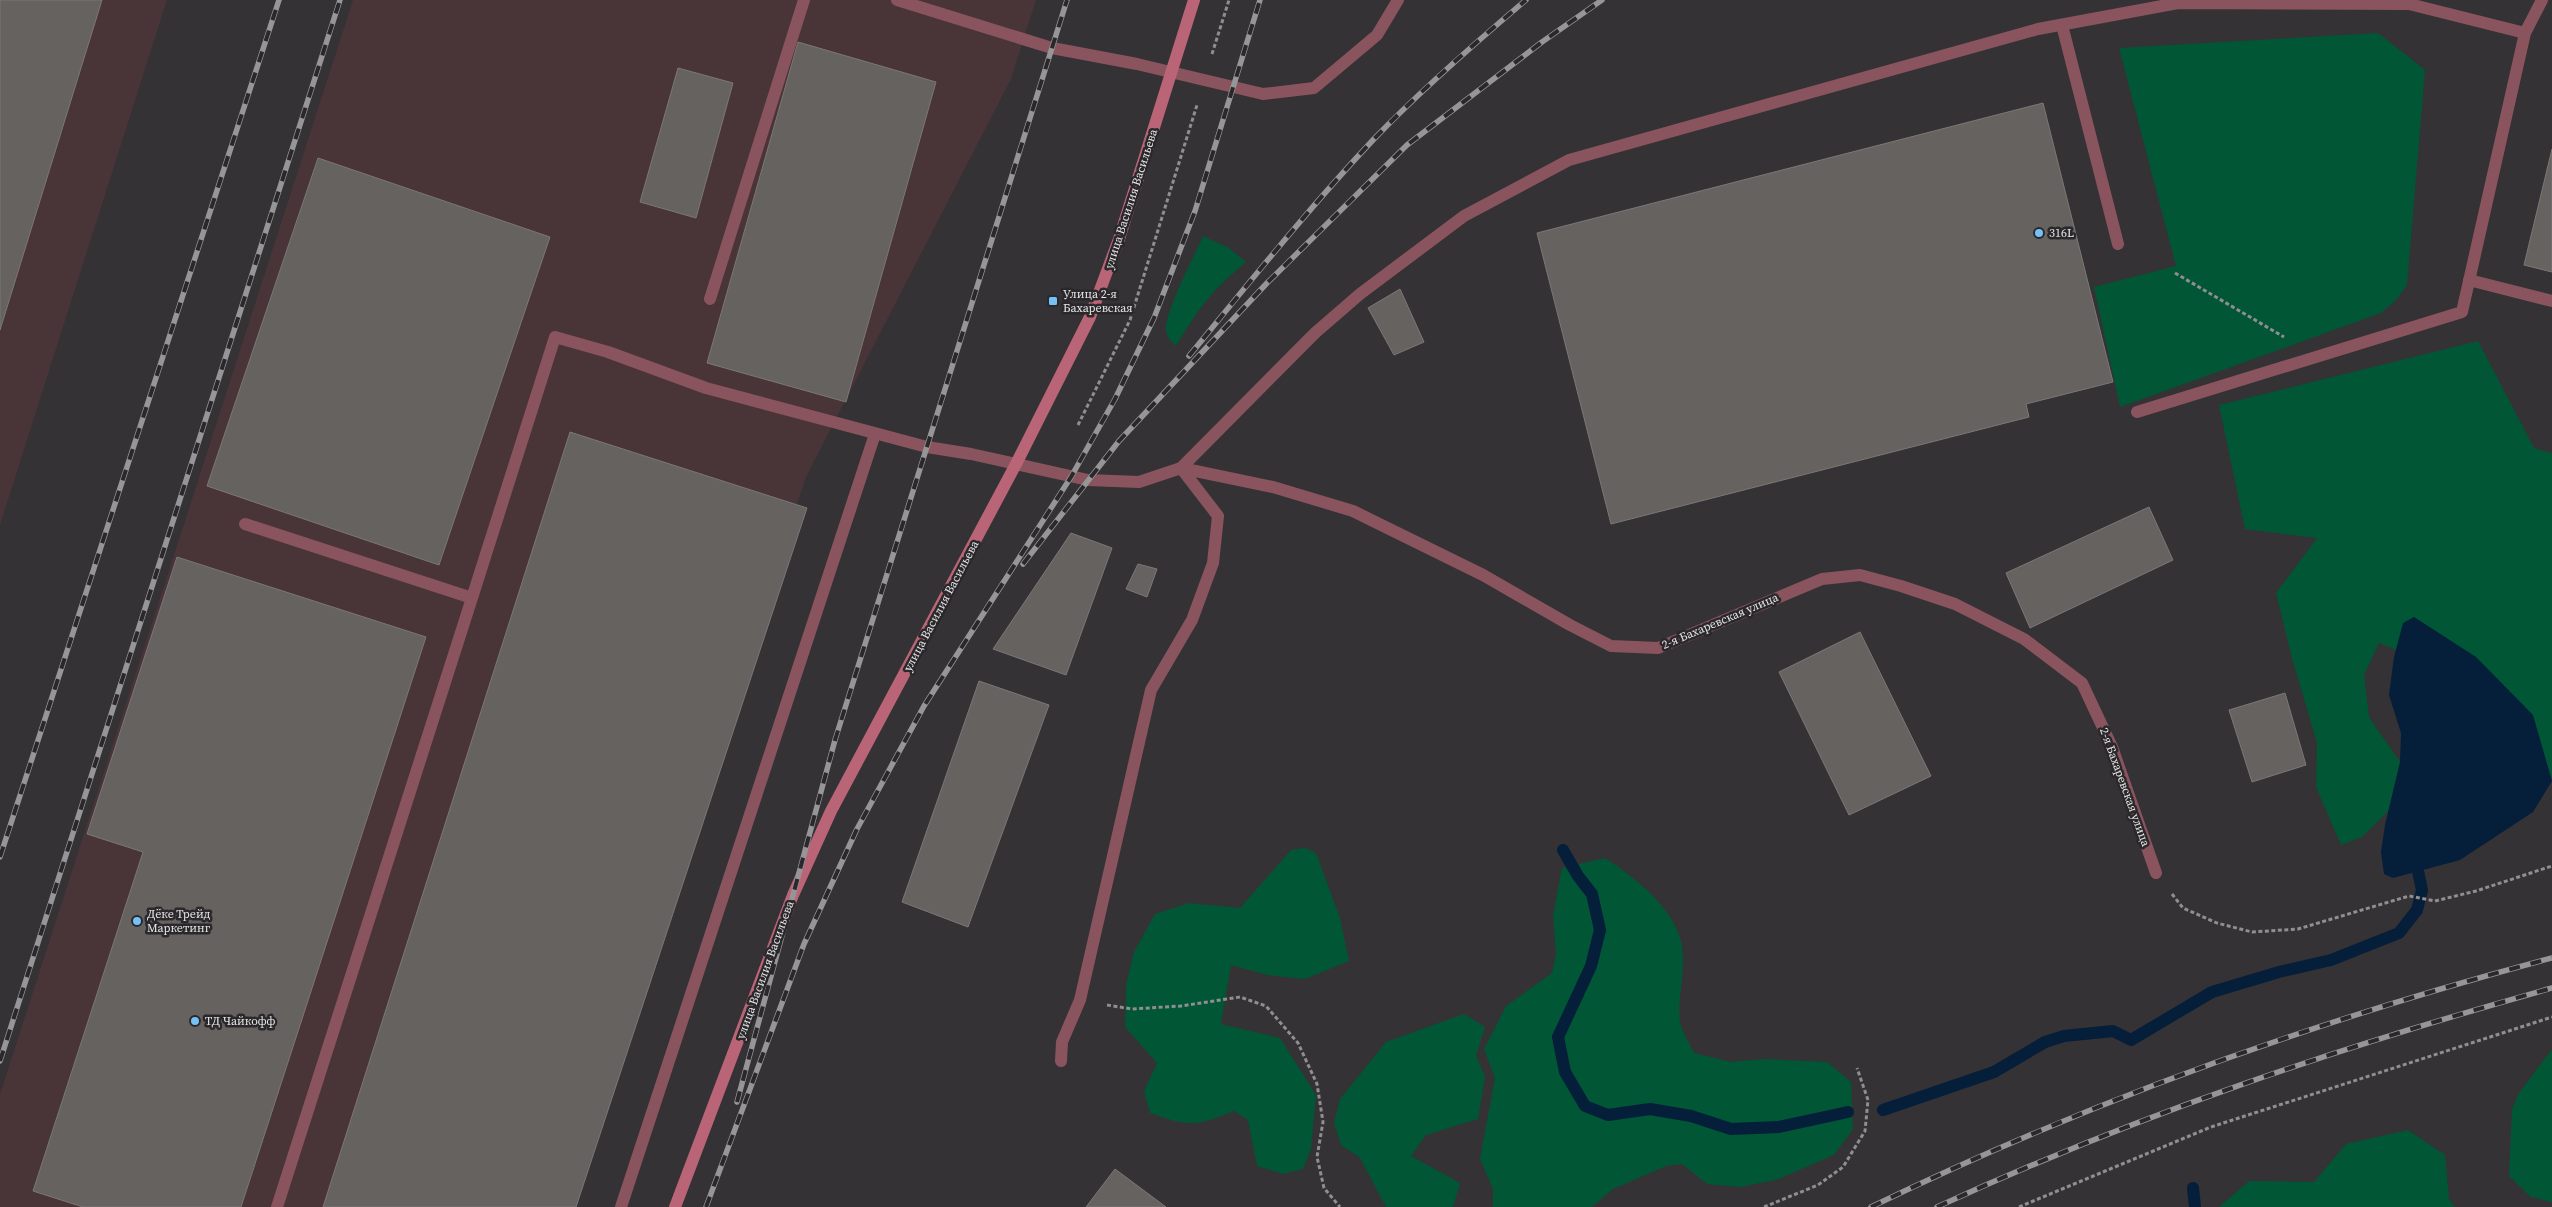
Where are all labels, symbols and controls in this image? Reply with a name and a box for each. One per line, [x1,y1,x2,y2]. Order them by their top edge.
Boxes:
street label: улица Василия Васильева [1101,126,1161,271]
place label: 316L [2049,225,2074,241]
marker: 316L [2033,227,2045,239]
place label: Улица 2-я Бахаревская [1063,286,1133,316]
marker: Улица 2-я Бахаревская [1047,295,1059,307]
street label: улица Василия Васильева [900,537,983,674]
street label: 2-я Бахаревская улица [1659,589,1782,653]
street label: 2-я Бахаревская улица [2096,725,2154,849]
street label: улица Василия Васильева [732,898,798,1041]
place label: Дёке Трейд Маркетинг [147,906,211,936]
marker: Дёке Трейд Маркетинг [131,915,143,927]
place label: ТД Чайкофф [205,1013,276,1029]
marker: ТД Чайкофф [189,1015,201,1027]

